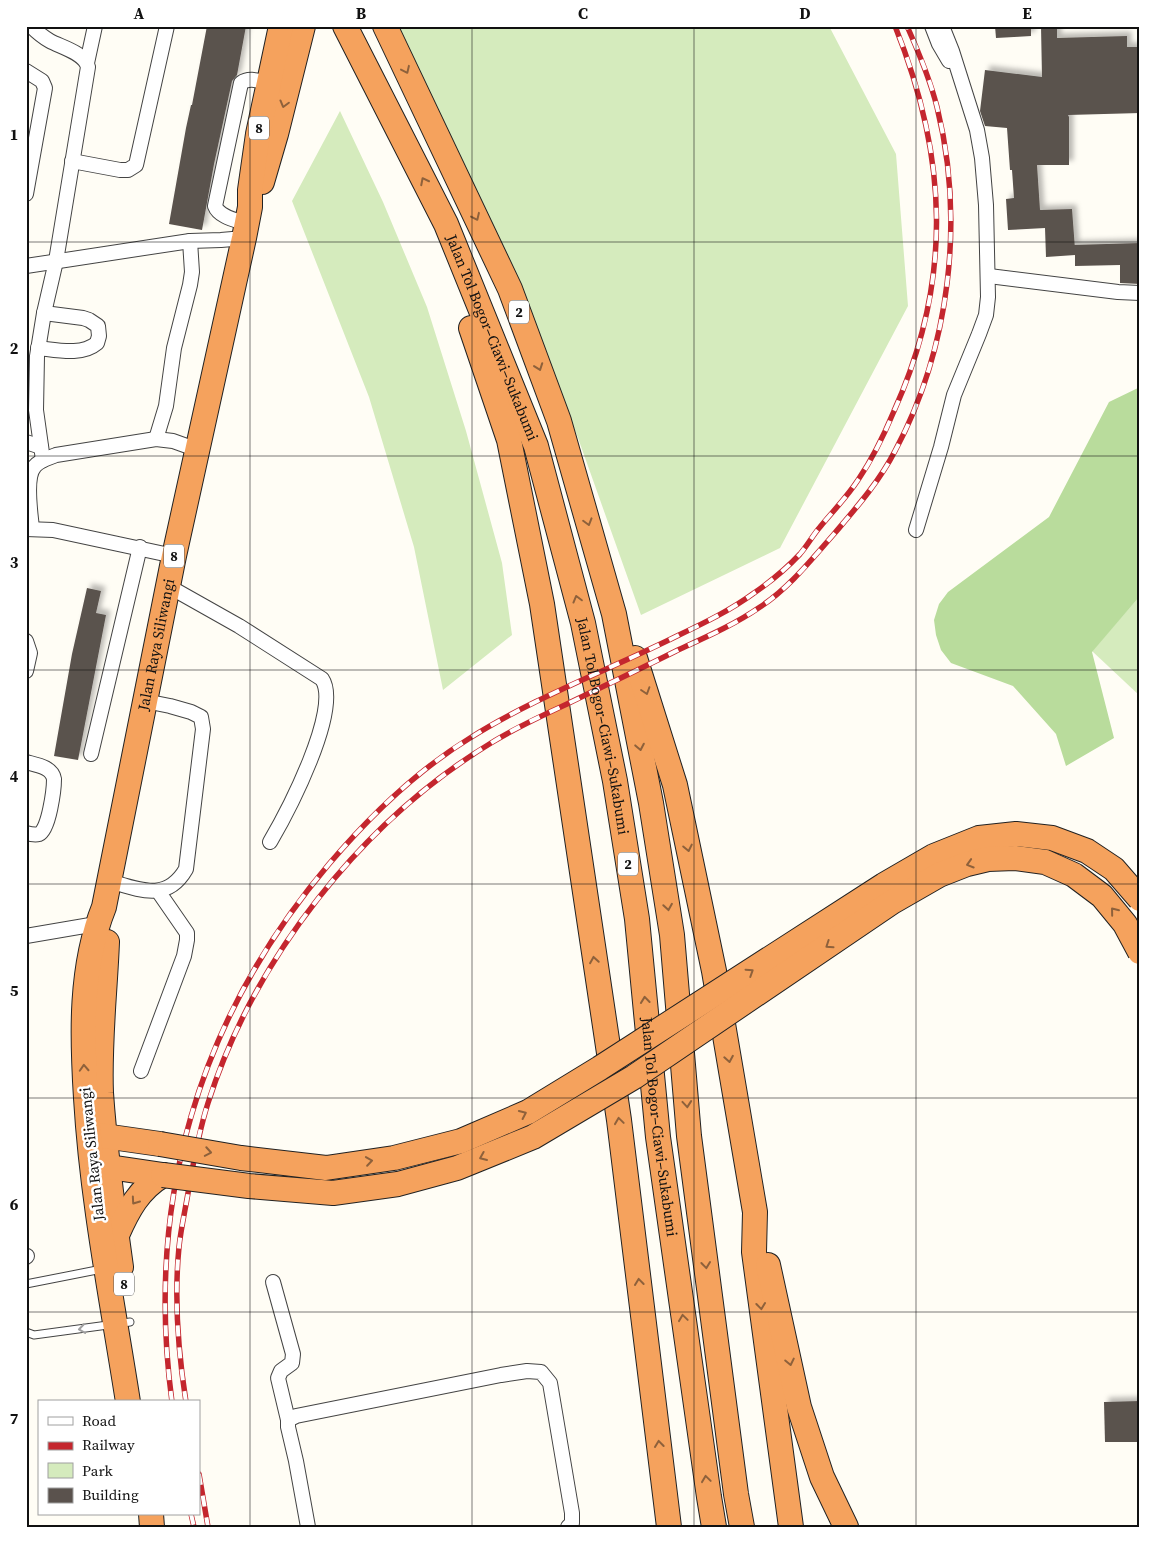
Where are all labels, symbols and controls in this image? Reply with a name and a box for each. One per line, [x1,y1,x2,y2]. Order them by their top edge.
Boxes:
text: A [134,2,145,24]
text: B [356,2,367,24]
text: C [578,2,588,24]
text: D [799,2,811,24]
text: E [1022,2,1032,24]
one-way arrow [400,65,410,74]
one-way arrow [279,99,290,108]
road number: 8 [249,116,269,140]
text: 1 [10,123,18,145]
one-way arrow [420,177,430,186]
one-way arrow [470,212,480,221]
street label: Jalan Tol Bogor–Ciawi–Sukabumi [441,230,544,444]
road number: 2 [509,300,529,324]
text: 2 [10,337,19,359]
one-way arrow [533,362,543,370]
one-way arrow [582,517,592,525]
road number: 8 [164,544,184,568]
text: 3 [10,551,19,573]
street label: Jalan Raya Siliwangi [132,577,179,713]
one-way arrow [572,594,583,603]
street label: Jalan Tol Bogor–Ciawi–Sukabumi [572,614,634,836]
one-way arrow [640,686,650,695]
one-way arrow [634,743,645,752]
text: 4 [10,765,19,787]
one-way arrow [682,843,693,852]
road number: 2 [618,852,638,876]
one-way arrow [966,858,974,868]
one-way arrow [662,904,673,912]
one-way arrow [1112,908,1120,917]
one-way arrow [826,938,835,948]
one-way arrow [590,956,600,965]
one-way arrow [744,968,753,978]
text: 5 [10,979,19,1001]
one-way arrow [639,996,650,1004]
street label: Jalan Tol Bogor–Ciawi–Sukabumi [636,1015,683,1238]
one-way arrow [724,1054,734,1063]
one-way arrow [79,1064,90,1072]
street label: Jalan Raya Siliwangi [74,1086,109,1223]
one-way arrow [681,1100,692,1108]
one-way arrow [518,1109,527,1120]
one-way arrow [614,1117,625,1125]
one-way arrow [203,1147,212,1157]
one-way arrow [479,1151,488,1162]
one-way arrow [364,1157,373,1167]
text: 6 [10,1193,19,1215]
one-way arrow [132,1195,141,1204]
one-way arrow [700,1262,711,1270]
road number: 8 [114,1272,134,1296]
one-way arrow [634,1278,645,1286]
one-way arrow [755,1302,765,1310]
one-way arrow [679,1313,689,1322]
one-way arrow [77,1323,86,1333]
one-way arrow [784,1357,795,1366]
legend [38,1400,200,1516]
text: 7 [10,1407,19,1429]
text: Road [82,1410,116,1431]
text: Railway [82,1434,135,1455]
one-way arrow [655,1439,665,1448]
text: Park [82,1460,114,1481]
one-way arrow [701,1474,712,1482]
text: Building [82,1484,139,1505]

